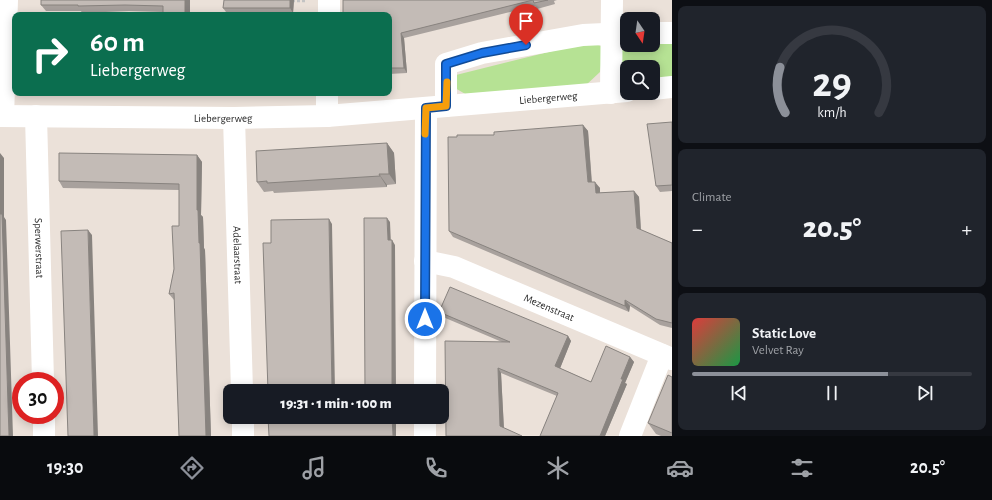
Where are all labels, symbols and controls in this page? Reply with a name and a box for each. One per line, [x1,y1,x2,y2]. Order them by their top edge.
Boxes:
pin [509,4,543,45]
icon: arrive [515,10,537,32]
north arrow [620,12,660,52]
map controls [620,12,660,100]
icon: right [24,28,76,80]
text: 60 m [90,29,145,57]
button: search [620,60,660,100]
text: Liebergerweg [90,62,185,80]
text: 29 [812,62,852,103]
street label: Liebergerweg [519,90,578,106]
text: km/h [817,105,847,119]
street label: Liebergerweg [194,113,253,124]
text: Climate [692,191,731,204]
text: 20.5° [803,213,861,243]
street label: Sperwerstraat [33,218,45,279]
text: − [692,218,703,240]
text: + [961,218,972,240]
street label: Adelaarstraat [231,226,244,285]
street label: Mezenstraat [522,292,576,323]
position arrow [404,298,446,340]
text: Static Love [752,326,816,341]
text: Velvet Ray [752,344,804,357]
speed limit sign: 30 [12,372,64,424]
icon: previous [728,382,750,404]
icon: pause [821,382,843,404]
icon: next [914,382,936,404]
text: 19:31 · 1 min · 100 m [280,396,392,411]
icon: directions [178,454,206,482]
icon: music [300,454,328,482]
icon: phone [422,454,450,482]
icon: climate [544,454,572,482]
icon: car [666,454,694,482]
icon: filters [788,454,816,482]
text: 19:30 [47,459,83,477]
text: 20.5° [910,459,945,477]

